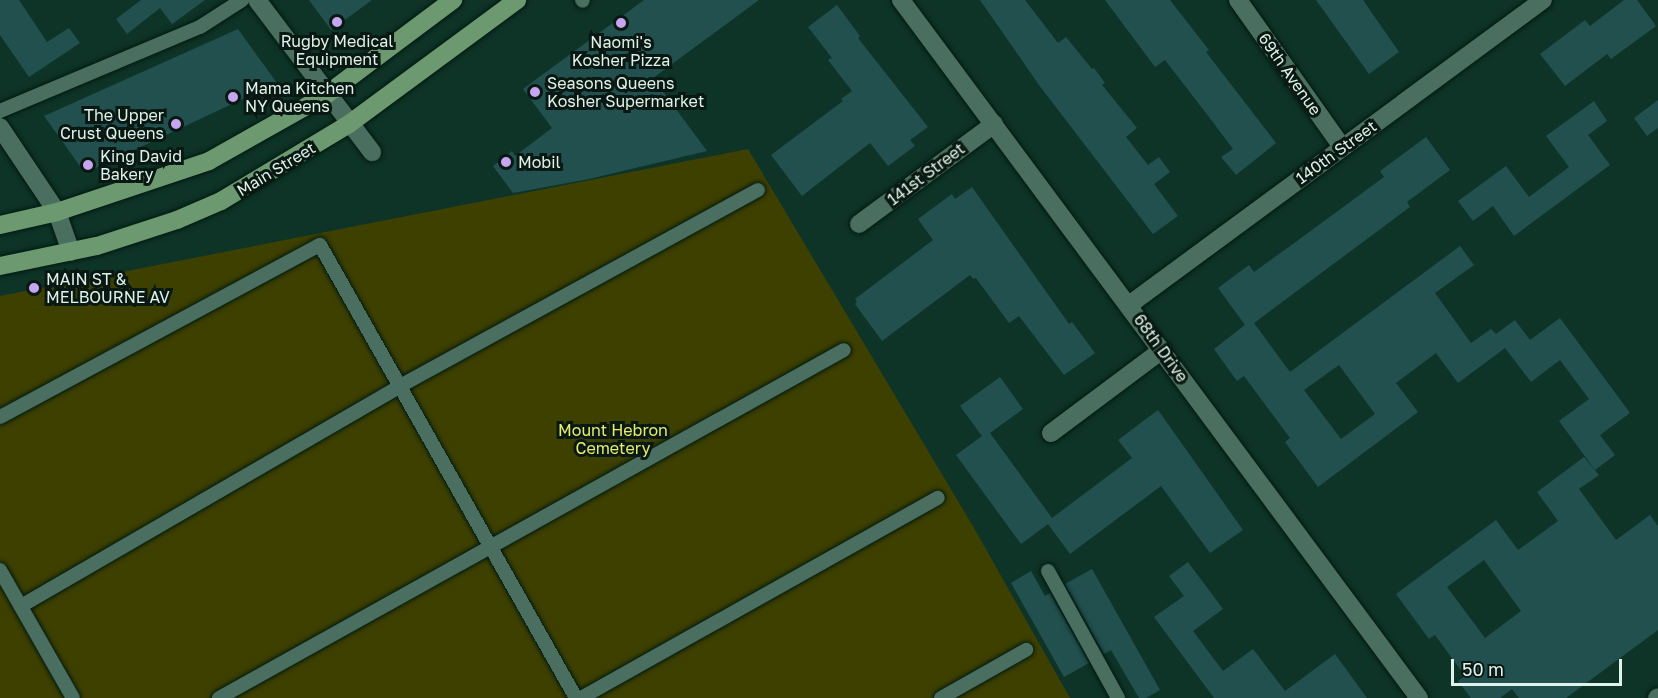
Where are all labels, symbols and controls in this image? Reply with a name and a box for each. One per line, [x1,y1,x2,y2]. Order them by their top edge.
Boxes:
marker: Rugby Medical Equipment [330,15,344,29]
marker: Naomi's Kosher Pizza [614,16,628,30]
street label: 69th Avenue [1255,29,1325,119]
place label: Rugby Medical Equipment [281,31,393,69]
place label: Naomi's Kosher Pizza [572,32,670,70]
place label: Seasons Queens Kosher Supermarket [547,73,704,111]
place label: Mama Kitchen NY Queens [245,78,354,116]
marker: Seasons Queens Kosher Supermarket [528,85,542,99]
marker: Mama Kitchen NY Queens [226,90,240,104]
place label: The Upper Crust Queens [60,105,164,143]
street label: 140th Street [1292,116,1380,188]
marker: The Upper Crust Queens [169,117,183,131]
street label: Main Street [233,138,319,200]
street label: 141st Street [884,139,968,209]
place label: King David Bakery [100,146,182,184]
place label: Mobil [518,152,561,172]
marker: Mobil [499,155,513,169]
marker: King David Bakery [81,158,95,172]
place label: MAIN ST & MELBOURNE AV [46,269,170,307]
marker: MAIN ST & MELBOURNE AV [27,281,41,295]
street label: 68th Drive [1130,310,1192,386]
park label: Mount Hebron Cemetery [558,420,668,458]
scale bar [1454,647,1625,685]
text: 50 m [1462,658,1504,680]

